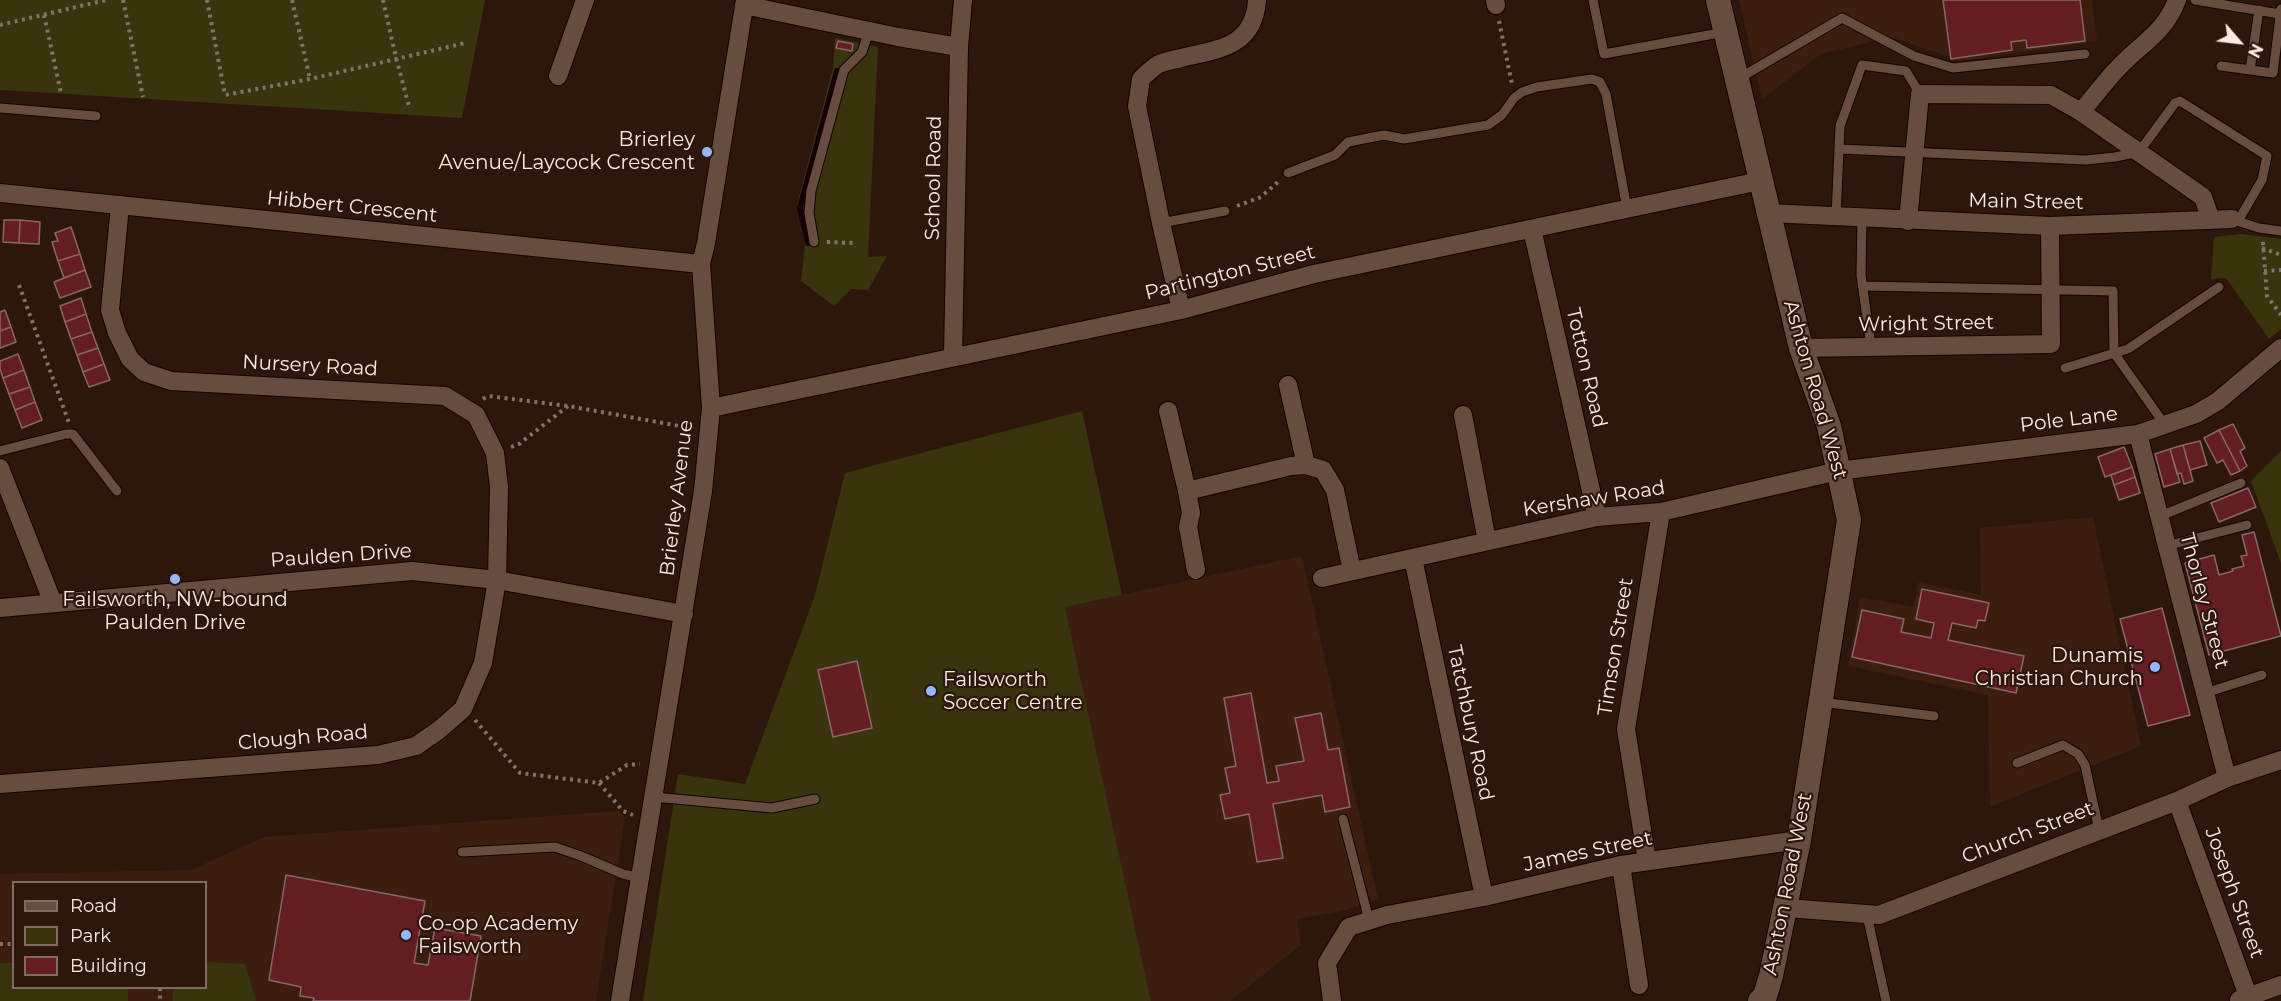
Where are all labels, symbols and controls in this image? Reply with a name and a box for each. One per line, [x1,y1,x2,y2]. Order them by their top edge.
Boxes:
north arrow [2209,12,2269,72]
text: N [2244,41,2267,61]
street label: School Road [921,115,947,241]
place label: Brierley Avenue/Laycock Crescent [439,128,695,175]
marker: Brierley Avenue/Laycock Crescent [700,145,714,159]
street label: Hibbert Crescent [266,186,438,228]
street label: Main Street [1968,189,2084,215]
street label: Partington Street [1142,240,1318,306]
street label: Ashton Road West [1778,298,1852,482]
street label: Totton Road [1561,306,1611,430]
street label: Wright Street [1858,311,1994,337]
street label: Nursery Road [242,350,378,382]
street label: Pole Lane [2019,402,2119,438]
street label: Brierley Avenue [656,419,698,577]
street label: Kershaw Road [1521,476,1667,522]
street label: Thorley Street [2174,531,2234,671]
street label: Paulden Drive [270,539,412,573]
marker: Failsworth, NW-bound Paulden Drive [168,572,182,586]
street label: Timson Street [1593,576,1639,718]
place label: Failsworth, NW-bound Paulden Drive [62,588,288,635]
street label: Tatchbury Road [1442,643,1498,803]
place label: Dunamis Christian Church [1975,644,2143,691]
marker: Dunamis Christian Church [2148,660,2162,674]
place label: Failsworth Soccer Centre [943,668,1083,715]
marker: Failsworth Soccer Centre [924,684,938,698]
street label: Clough Road [237,720,369,756]
street label: Ashton Road West [1759,791,1817,977]
street label: Church Street [1959,797,2097,869]
street label: Joseph Street [2199,824,2269,962]
street label: James Street [1522,827,1654,877]
legend [12,881,207,989]
text: Road [70,895,117,917]
place label: Co-op Academy Failsworth [418,912,578,959]
text: Park [70,925,111,947]
marker: Co-op Academy Failsworth [399,928,413,942]
text: Building [70,955,147,977]

